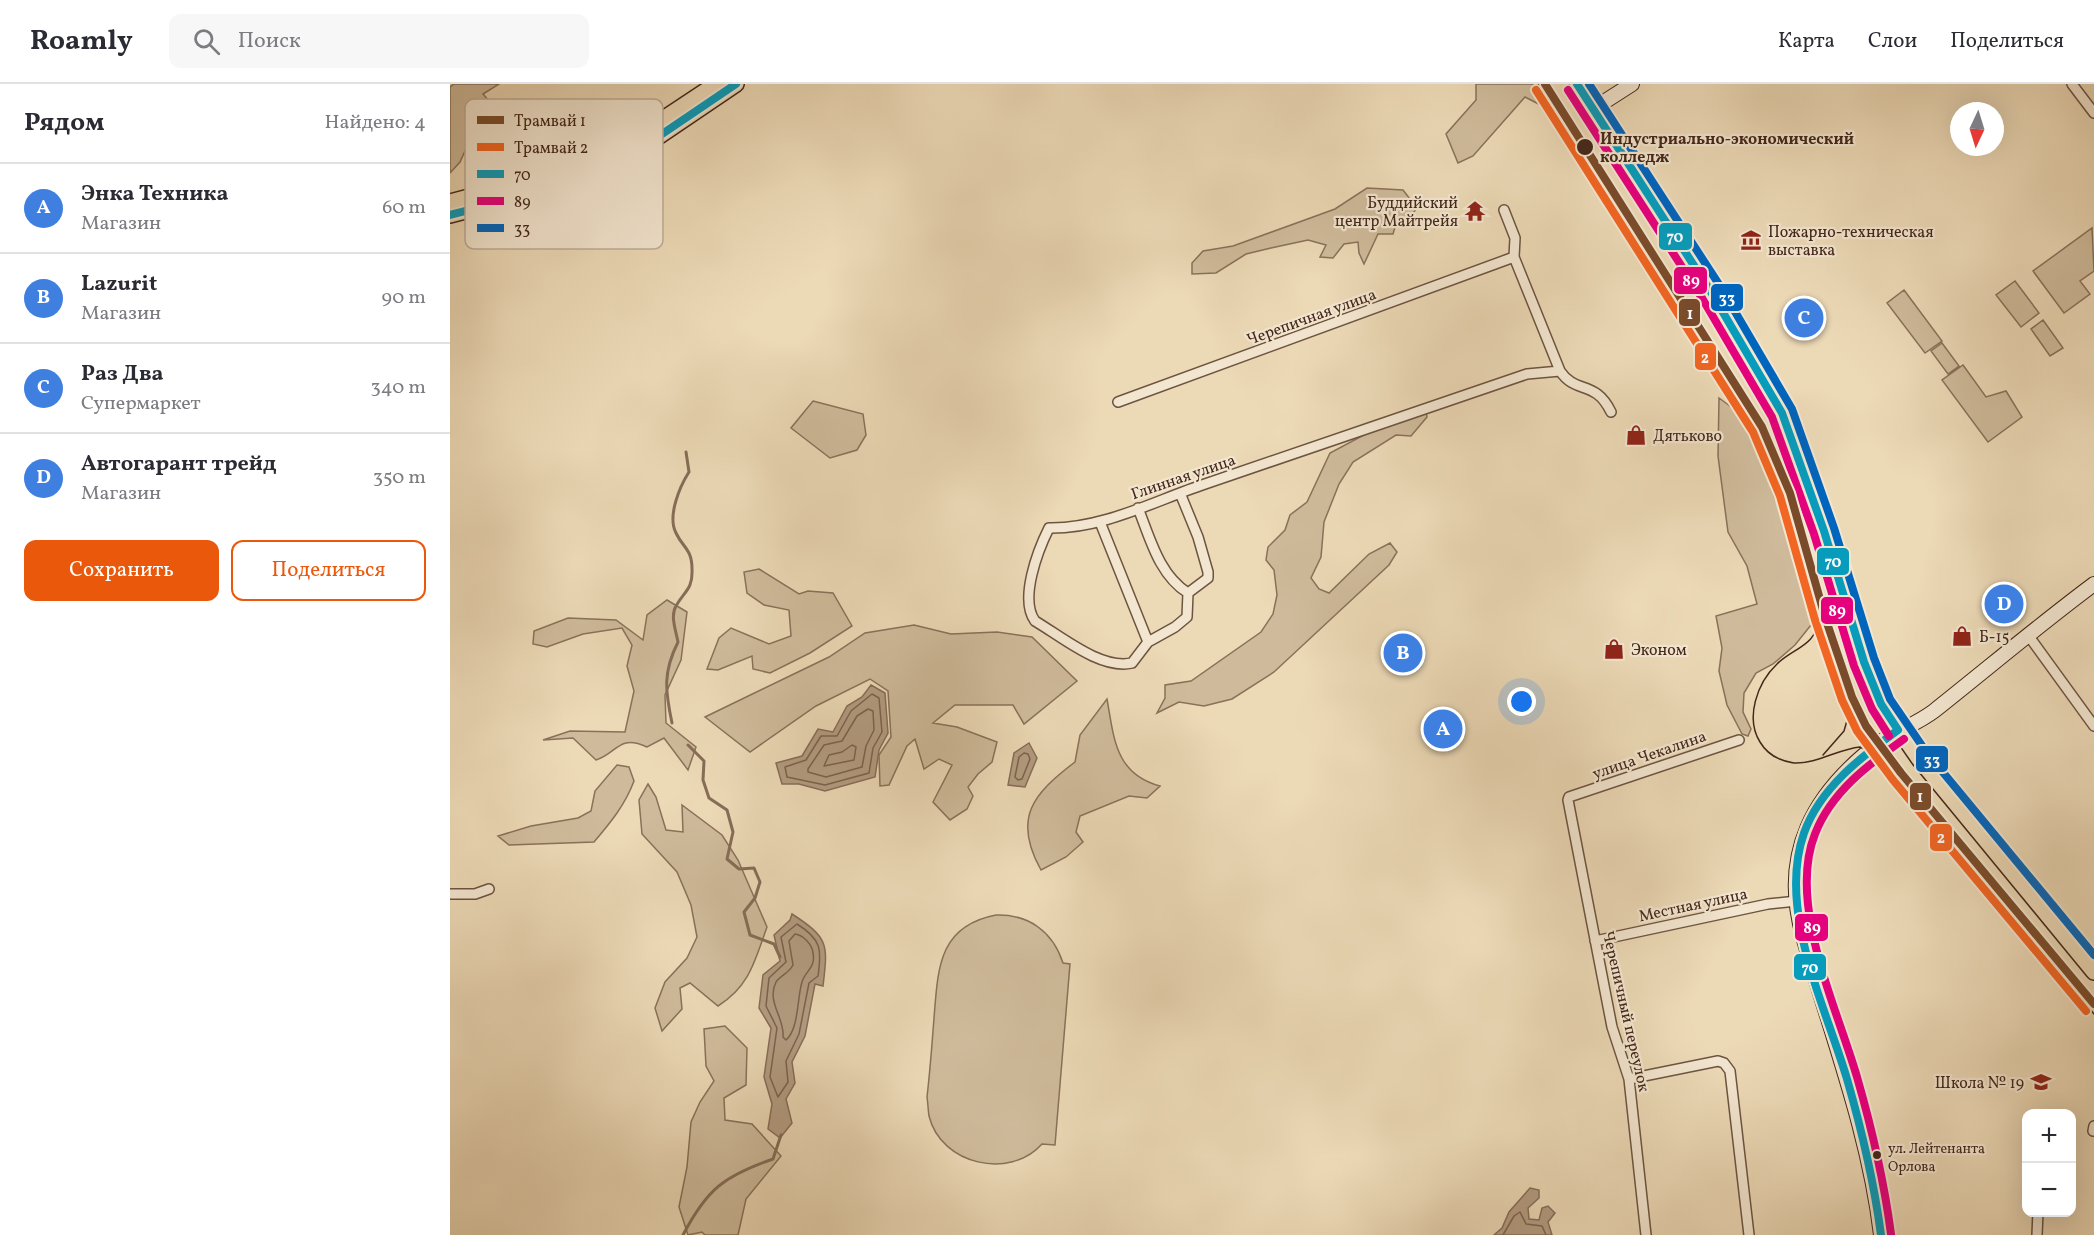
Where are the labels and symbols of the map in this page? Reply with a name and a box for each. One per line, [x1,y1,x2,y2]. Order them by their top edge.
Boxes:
legend [465,99,663,249]
north arrow [1950,102,2004,156]
text: Трамвай 1 [514,111,586,133]
place label: Индустриально-экономический колледж [1600,129,1854,169]
marker: Индустриально-экономический колледж [1575,137,1595,157]
text: Трамвай 2 [514,138,588,160]
text: 70 [514,165,531,187]
text: 89 [514,192,530,214]
place label: Буддийский центр Майтрейя [1335,193,1458,233]
temple icon: Буддийский центр Майтрейя [1463,199,1487,223]
text: 33 [514,219,530,241]
line badge: 70 [1658,222,1693,251]
place label: Пожарно-техническая выставка [1768,222,1934,262]
text: 70 [1667,227,1684,249]
museum icon: Пожарно-техническая выставка [1739,228,1763,252]
line badge: 89 [1673,266,1708,295]
text: 89 [1682,271,1700,293]
line badge: 33 [1710,283,1744,312]
street label: Черепичная улица [1244,284,1380,352]
text: 33 [1719,288,1735,310]
pin: C [1784,296,1824,340]
line badge: 1 [1678,298,1701,327]
text: 1 [1687,304,1693,326]
line badge: 2 [1694,342,1717,371]
text: 2 [1701,348,1709,370]
shop icon: Дятьково [1624,423,1648,447]
place label: Дятьково [1653,426,1722,448]
street label: Глинная улица [1128,450,1239,506]
line badge: 70 [1816,547,1850,576]
text: 70 [1825,552,1842,574]
pin: D [1984,582,2024,626]
line badge: 89 [1820,596,1854,625]
text: 89 [1828,601,1846,623]
shop icon: Б-15 [1950,624,1974,648]
place label: Б-15 [1979,627,2009,649]
pin: B [1384,630,1422,676]
shop icon: Эконом [1602,637,1626,661]
place label: Эконом [1631,640,1687,662]
your location [1507,687,1536,716]
pin: A [1424,706,1462,752]
street label: улица Чекалина [1590,726,1710,786]
line badge: 33 [1915,745,1949,773]
text: 33 [1924,750,1940,772]
line badge: 1 [1909,782,1932,811]
text: 1 [1917,787,1923,809]
line badge: 2 [1929,823,1953,852]
text: 2 [1937,828,1945,850]
street label: Местная улица [1637,884,1750,928]
line badge: 89 [1794,913,1829,942]
text: 89 [1803,918,1821,940]
street label: Черепичный переулок [1596,929,1654,1095]
line badge: 70 [1793,953,1827,981]
text: 70 [1802,958,1819,980]
school or university icon: Школа № 19 [2029,1070,2053,1094]
place label: Школа № 19 [1935,1073,2024,1095]
place label: ул. Лейтенанта Орлова [1888,1140,1985,1177]
marker: ул. Лейтенанта Орлова [1871,1149,1883,1161]

